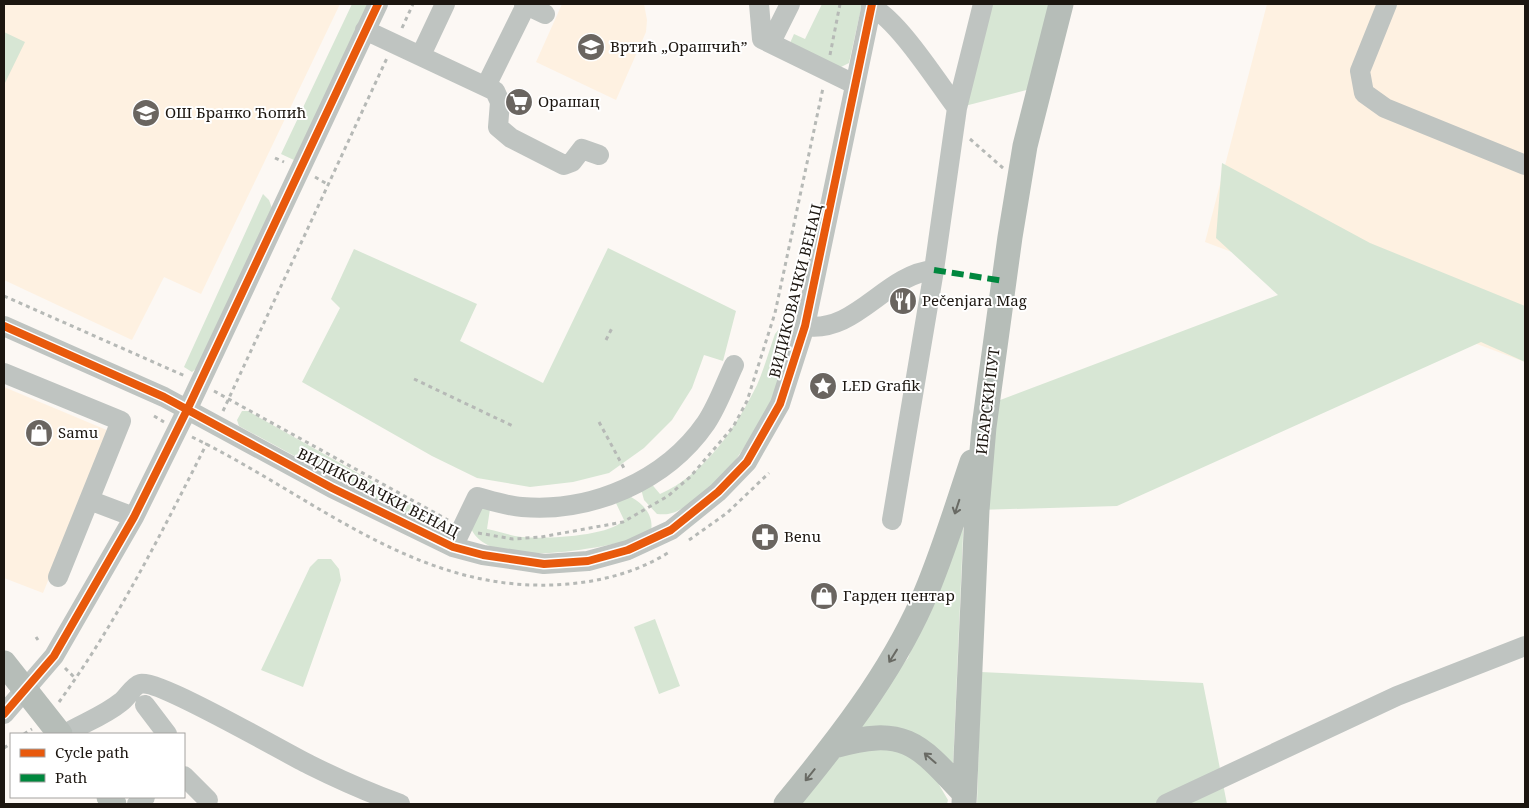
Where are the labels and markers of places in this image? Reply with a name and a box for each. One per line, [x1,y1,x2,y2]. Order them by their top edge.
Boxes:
school or university icon: Вртић „Орашчић” [576,32,606,62]
place label: Вртић „Орашчић” [610,36,748,56]
supermarket icon: Орашац [504,87,534,117]
place label: Орашац [538,91,600,111]
school or university icon: ОШ Бранко Ћопић [131,98,161,128]
place label: ОШ Бранко Ћопић [165,102,307,122]
restaurant icon: Pečenjara Mag [888,286,918,316]
place label: Pečenjara Mag [922,290,1027,310]
place icon: LED Grafik [808,371,838,401]
place label: LED Grafik [842,375,920,395]
shop icon: Samu [24,418,54,448]
place label: Samu [58,422,99,442]
pharmacy icon: Benu [750,522,780,552]
place label: Benu [784,526,822,546]
shop icon: Гарден центар [809,581,839,611]
place label: Гарден центар [843,585,955,605]

